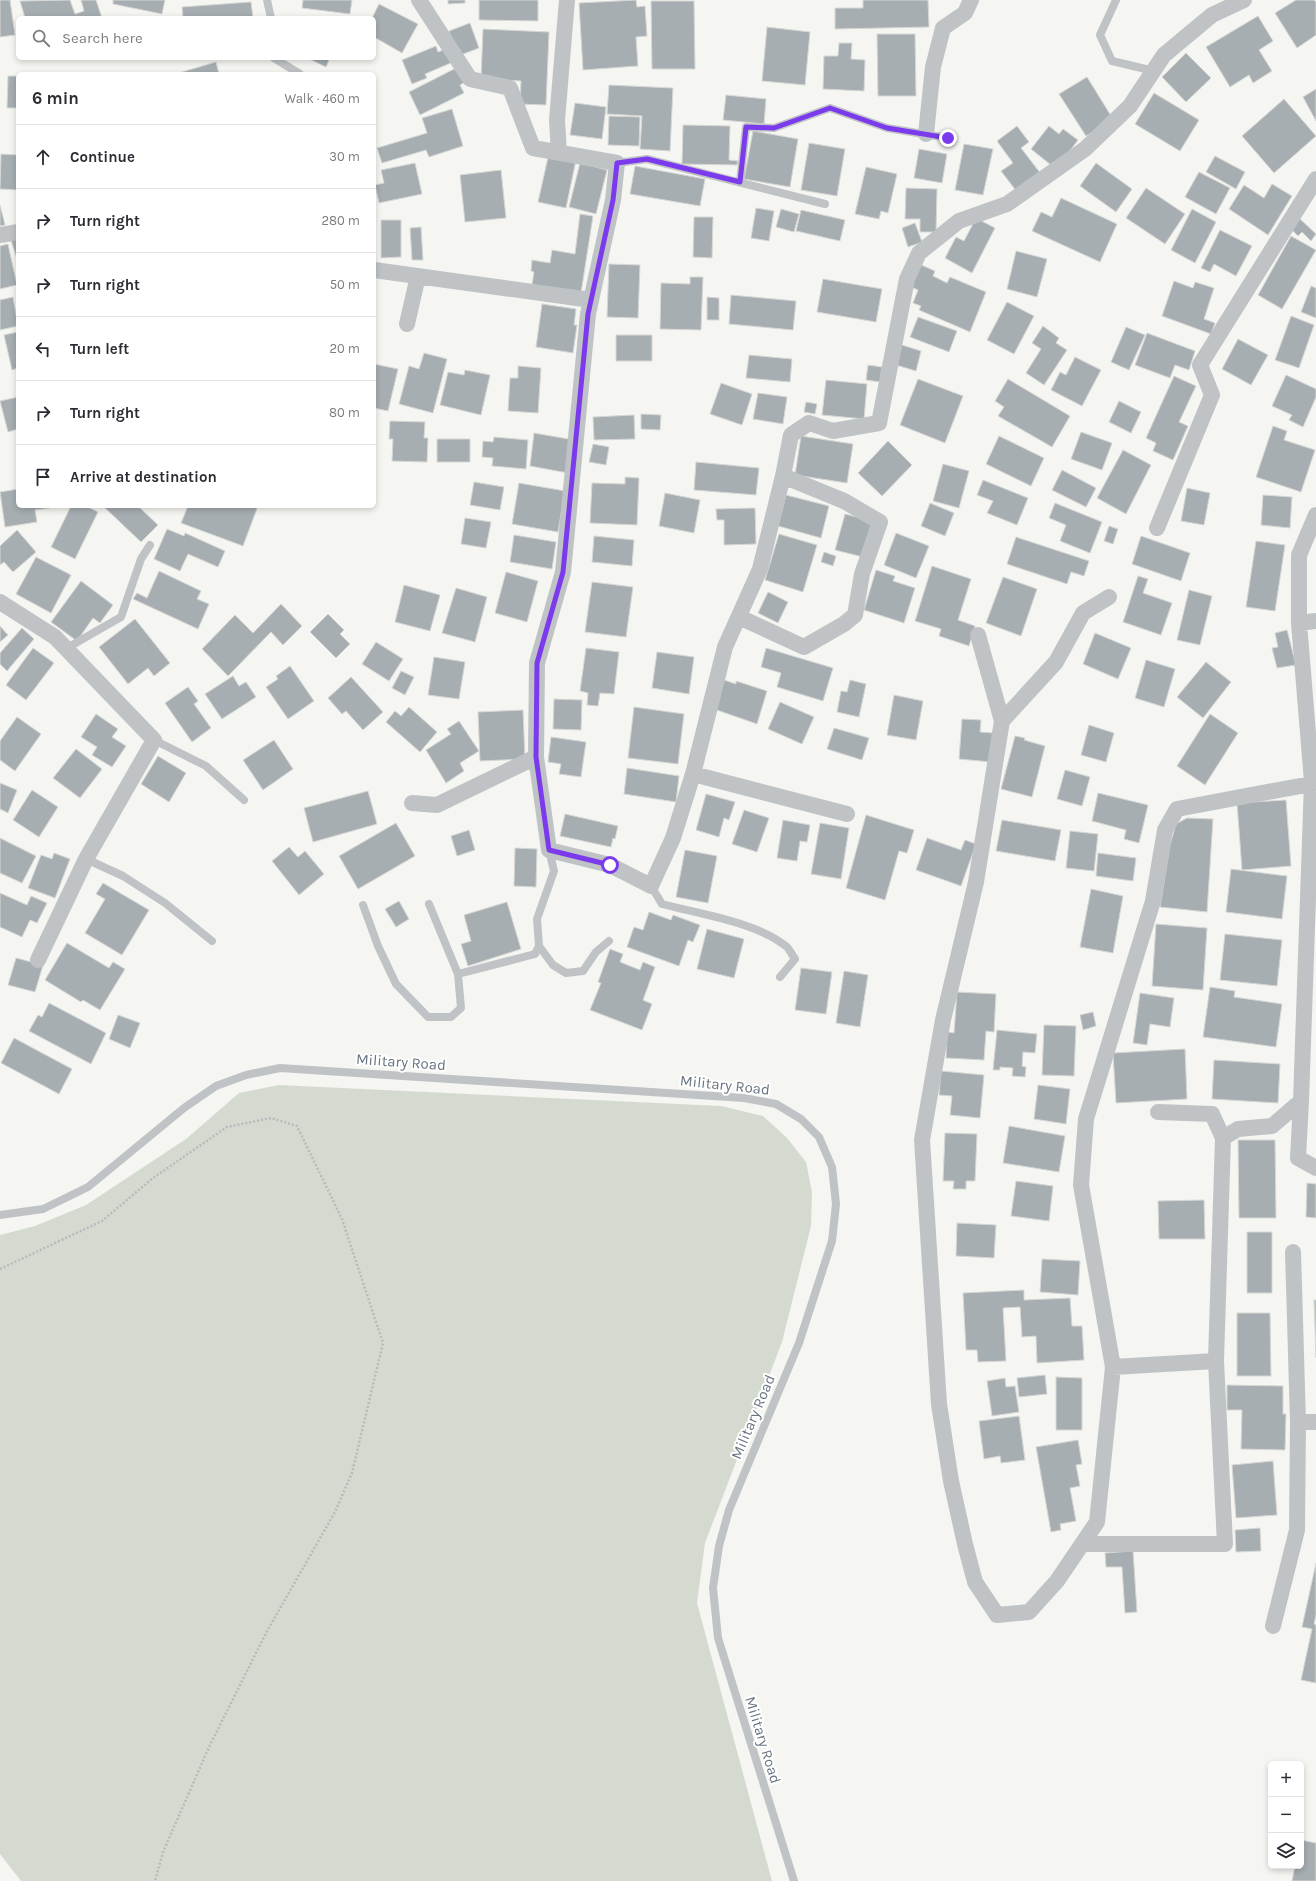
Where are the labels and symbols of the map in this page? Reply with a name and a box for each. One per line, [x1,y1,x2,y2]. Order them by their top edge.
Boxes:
route end [939,129,957,147]
route start [601,856,619,874]
street label: Military Road [355,1050,447,1074]
street label: Military Road [679,1071,771,1099]
street label: Military Road [727,1372,779,1462]
street label: Military Road [741,1694,785,1786]

